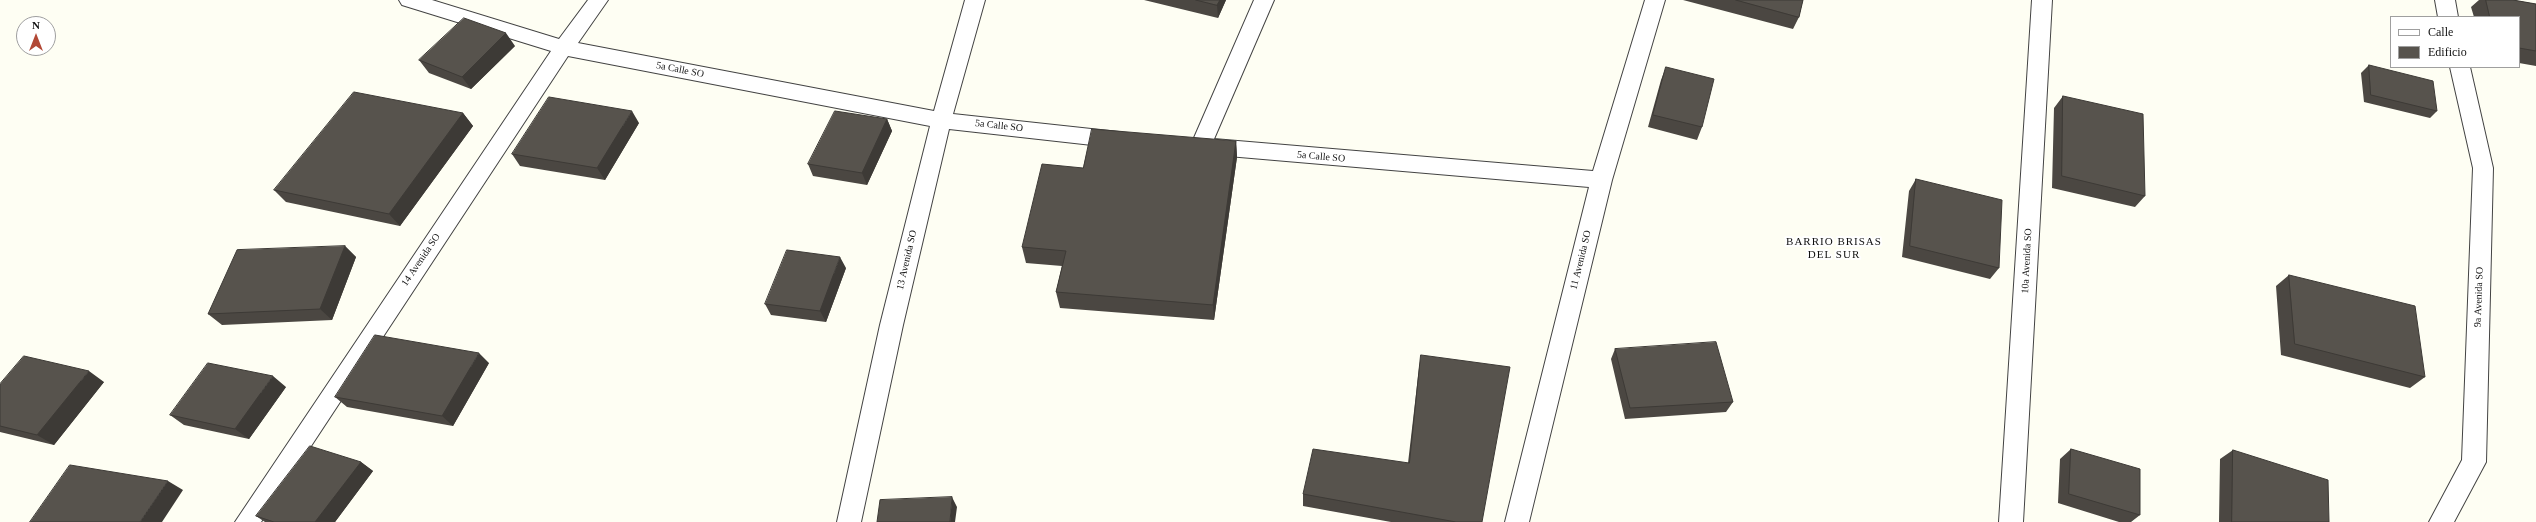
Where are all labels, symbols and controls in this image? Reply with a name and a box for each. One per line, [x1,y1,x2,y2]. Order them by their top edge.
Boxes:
north arrow [16,16,56,56]
legend [2390,16,2520,68]
text: N [32,19,40,31]
text: Calle [2428,25,2453,39]
text: Edificio [2428,45,2467,59]
street label: 5a Calle SO [655,59,705,81]
street label: 5a Calle SO [974,118,1024,134]
street label: 5a Calle SO [1296,149,1346,165]
street label: 10a Avenida SO [2019,228,2035,294]
street label: 13 Avenida SO [894,229,920,291]
street label: 11 Avenida SO [1568,229,1594,291]
street label: 14 Avenida SO [399,231,443,289]
district label: BARRIO BRISAS DEL SUR [1786,235,1882,261]
street label: 9a Avenida SO [2472,267,2486,327]

